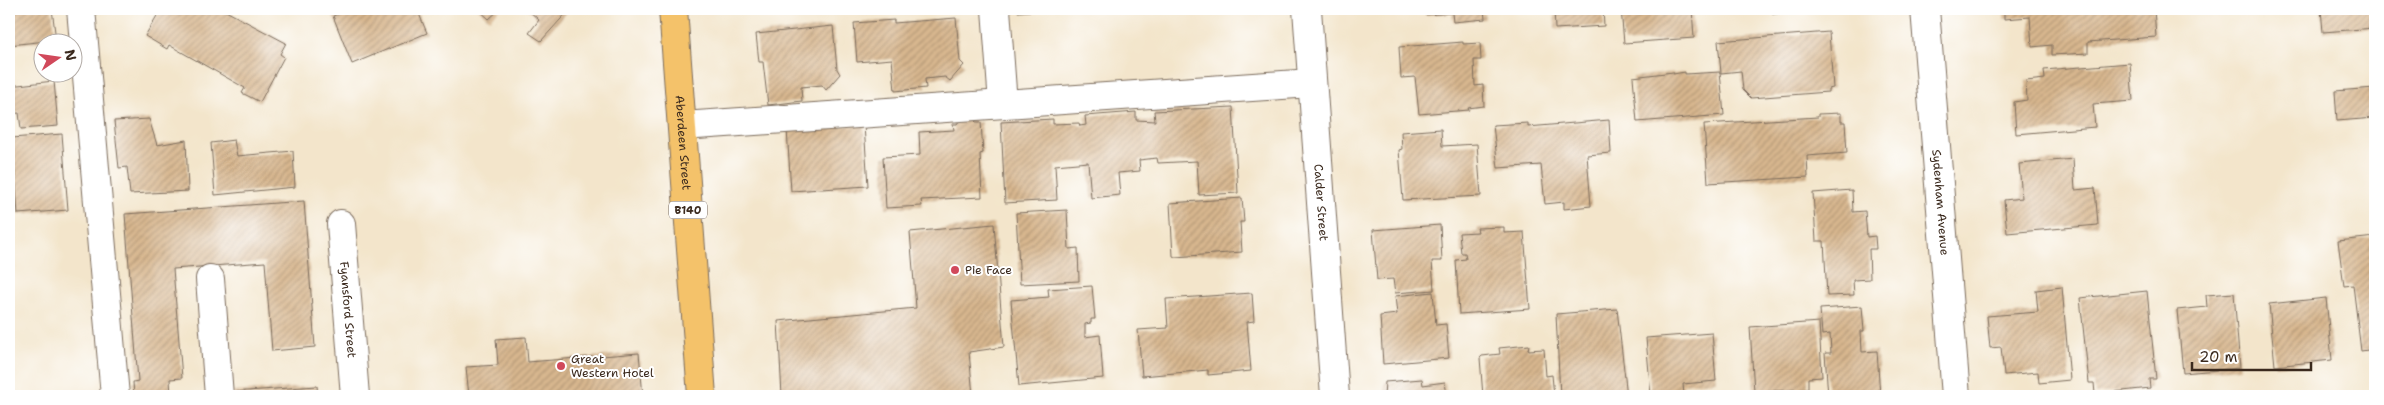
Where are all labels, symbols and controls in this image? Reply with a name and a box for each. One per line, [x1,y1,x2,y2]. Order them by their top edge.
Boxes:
north arrow [32,32,82,82]
text: N [61,48,81,63]
street label: Aberdeen Street [671,95,695,191]
street label: Sydenham Avenue [1928,149,1953,256]
street label: Calder Street [1310,163,1332,242]
road number: B140 [669,202,707,218]
street label: Fyansford Street [336,261,360,359]
place label: Pie Face [965,262,1012,278]
marker: Pie Face [949,264,961,276]
scale bar [2192,340,2310,372]
text: 20 m [2199,347,2238,367]
place label: Great Western Hotel [571,351,654,381]
marker: Great Western Hotel [555,360,567,372]

